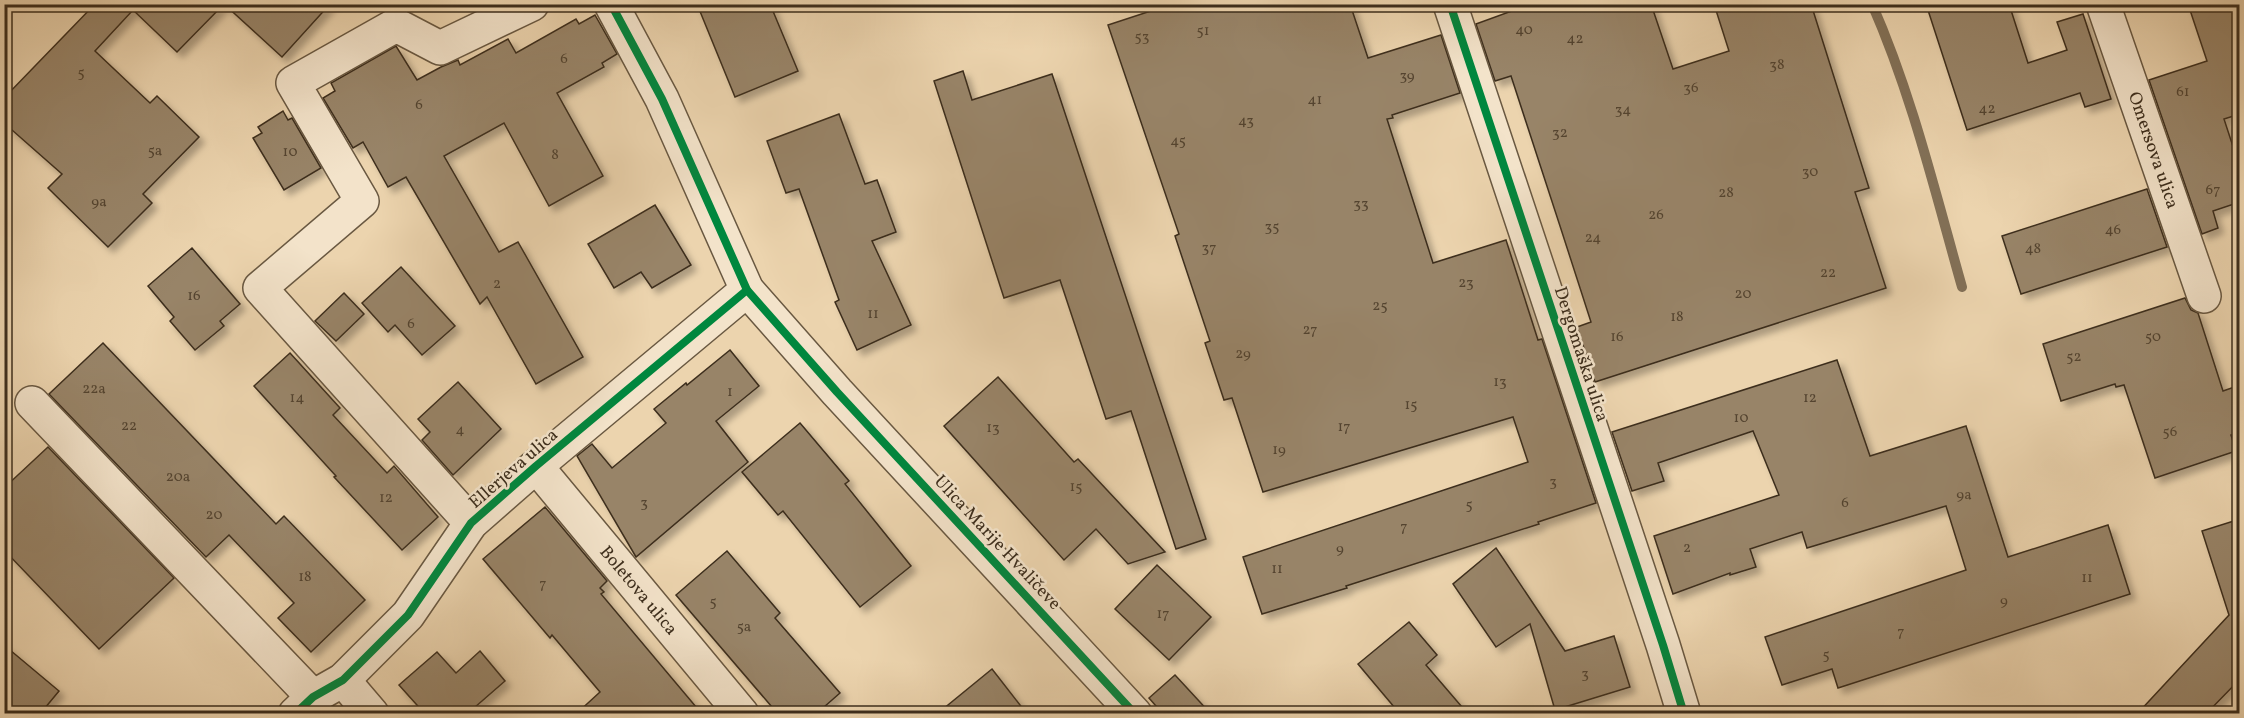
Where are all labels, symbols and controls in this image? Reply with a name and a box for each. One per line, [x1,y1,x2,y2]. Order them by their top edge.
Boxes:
house number: 40 [1515,20,1533,41]
house number: 51 [1196,21,1210,42]
house number: 53 [1135,27,1149,48]
house number: 42 [1566,29,1584,50]
house number: 6 [560,49,568,70]
house number: 38 [1769,55,1785,76]
house number: 5 [77,63,85,84]
house number: 39 [1399,66,1415,87]
house number: 36 [1683,78,1699,99]
house number: 61 [2176,82,2190,103]
street label: Omersova ulica [2121,89,2184,212]
house number: 41 [1308,90,1322,111]
house number: 6 [415,95,423,116]
house number: 42 [1978,99,1996,120]
house number: 34 [1615,100,1631,121]
house number: 43 [1238,111,1254,132]
house number: 32 [1552,123,1568,144]
house number: 45 [1170,131,1186,152]
house number: 5a [148,141,162,162]
house number: 10 [283,142,297,163]
house number: 8 [551,145,559,166]
house number: 30 [1802,162,1818,183]
house number: 67 [2206,180,2220,201]
house number: 28 [1718,183,1734,204]
house number: 9a [91,192,107,213]
house number: 33 [1353,194,1369,215]
house number: 26 [1648,205,1664,226]
house number: 35 [1265,217,1279,238]
house number: 46 [2105,220,2121,241]
house number: 24 [1585,228,1601,249]
house number: 37 [1202,238,1216,259]
house number: 48 [2025,239,2041,260]
house number: 22 [1820,263,1836,284]
house number: 23 [1458,273,1474,294]
house number: 2 [493,274,501,295]
street label: Dergomaška ulica [1547,284,1614,425]
house number: 20 [1735,284,1751,305]
house number: 16 [187,286,201,307]
house number: 25 [1372,296,1388,317]
house number: 11 [867,304,879,325]
house number: 18 [1670,307,1684,328]
house number: 6 [407,314,415,335]
house number: 27 [1303,320,1317,341]
house number: 16 [1610,327,1624,348]
house number: 50 [2145,327,2161,348]
house number: 29 [1235,344,1251,365]
house number: 52 [2066,347,2082,368]
house number: 13 [1493,372,1507,393]
house number: 22a [82,379,106,400]
house number: 1 [727,382,733,403]
house number: 14 [290,388,304,409]
house number: 12 [1803,388,1817,409]
house number: 15 [1404,395,1418,416]
house number: 10 [1734,408,1748,429]
house number: 22 [121,416,137,437]
house number: 17 [1337,417,1351,438]
house number: 13 [986,418,1000,439]
house number: 4 [456,420,465,441]
house number: 56 [2163,422,2177,443]
street label: Ellerjeva ulica [464,423,564,515]
house number: 19 [1272,440,1286,461]
house number: 20a [166,467,190,488]
street label: Ulica Marije Hvaličeve [928,470,1066,616]
house number: 3 [1549,472,1557,493]
house number: 15 [1069,477,1083,498]
house number: 9a [1956,485,1972,506]
house number: 12 [379,488,393,509]
house number: 3 [640,493,648,514]
house number: 6 [1841,493,1849,514]
house number: 5 [1465,495,1473,516]
house number: 20 [206,505,222,526]
house number: 7 [1400,517,1408,538]
house number: 2 [1683,538,1691,559]
house number: 9 [1336,539,1344,560]
street label: Boletova ulica [593,541,683,641]
house number: 11 [1271,559,1283,580]
house number: 18 [298,567,312,588]
house number: 11 [2081,568,2093,589]
house number: 7 [539,574,547,595]
house number: 9 [2000,591,2008,612]
house number: 5 [709,592,717,613]
house number: 17 [1156,604,1170,625]
house number: 5a [737,617,751,638]
house number: 7 [1897,622,1905,643]
house number: 5 [1822,645,1830,666]
house number: 3 [1581,664,1589,685]

